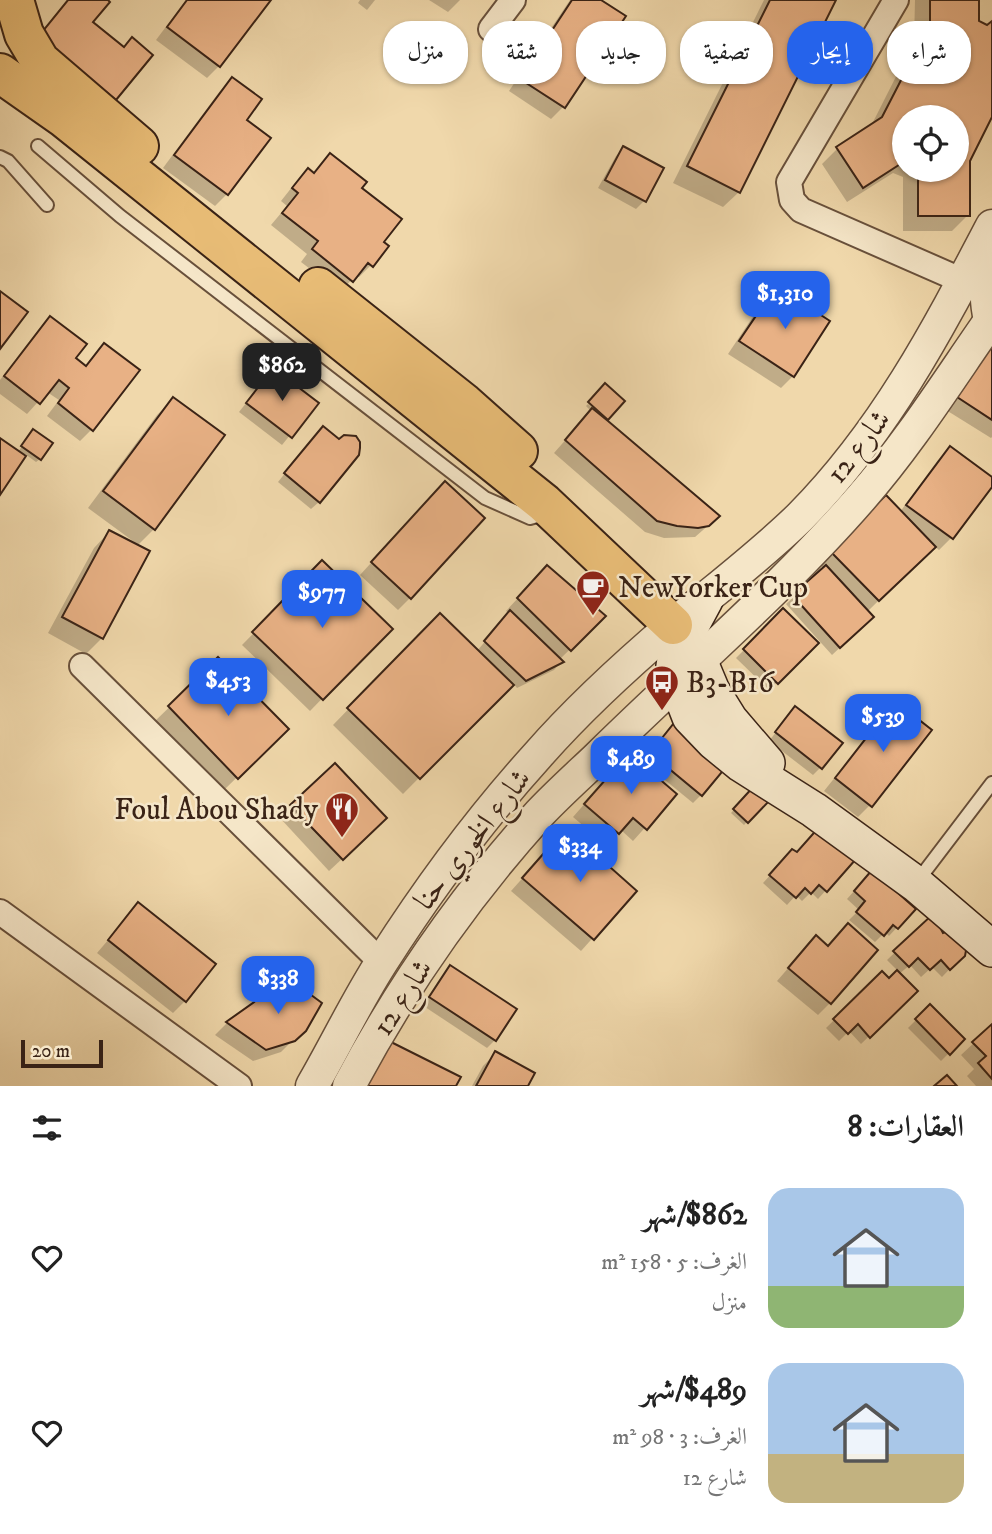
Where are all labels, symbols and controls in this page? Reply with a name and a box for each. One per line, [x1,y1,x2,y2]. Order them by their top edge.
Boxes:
chip: منزل [383,21,468,84]
chip: شقة [482,21,562,84]
chip: جديد [576,21,666,84]
chip: تصفية [680,21,773,84]
chip: إيجار [787,21,873,84]
chip: شراء [887,21,971,84]
map controls [892,105,969,182]
button: locate [892,105,969,182]
pin: $1,310 [728,272,842,331]
text: $1,310 [757,279,813,308]
pin: $862 [241,344,323,403]
text: $862 [258,351,306,380]
street label: شارع 12 [819,402,904,495]
cafe icon: NewYorker Cup [574,568,612,617]
pin: $977 [281,570,363,630]
place label: NewYorker Cup [618,570,808,607]
text: $977 [298,578,346,607]
pin: $453 [187,658,269,718]
bus stop icon: B3-B16 [643,663,681,712]
place label: B3-B16 [686,665,775,702]
text: $453 [205,666,251,695]
pin: $539 [842,694,924,754]
text: $539 [861,702,905,731]
pin: $489 [590,736,672,796]
text: $489 [607,744,655,773]
street label: شارع الخوري حنا [406,762,544,921]
restaurant icon: Foul Abou Shady [323,790,361,839]
place label: Foul Abou Shady [114,792,319,829]
pin: $334 [539,824,621,884]
text: $334 [559,832,601,861]
street label: شارع 12 [365,952,446,1046]
pin: $338 [237,956,319,1016]
text: $338 [257,964,299,993]
scale bar [21,1037,103,1069]
text: 20 m [32,1040,70,1063]
icon: filters [28,1109,66,1147]
text: العقارات: 8 [848,1109,964,1146]
text: $862/شهر [643,1197,747,1234]
icon: home [824,1216,908,1300]
icon: heart [28,1239,66,1277]
text: الغرف: 5 · 158 m² [601,1248,747,1277]
text: منزل [712,1289,747,1318]
text: $489/شهر [641,1372,747,1409]
icon: home [824,1391,908,1475]
icon: heart [28,1414,66,1452]
text: الغرف: 3 · 98 m² [612,1423,747,1452]
text: شارع 12 [682,1464,747,1493]

